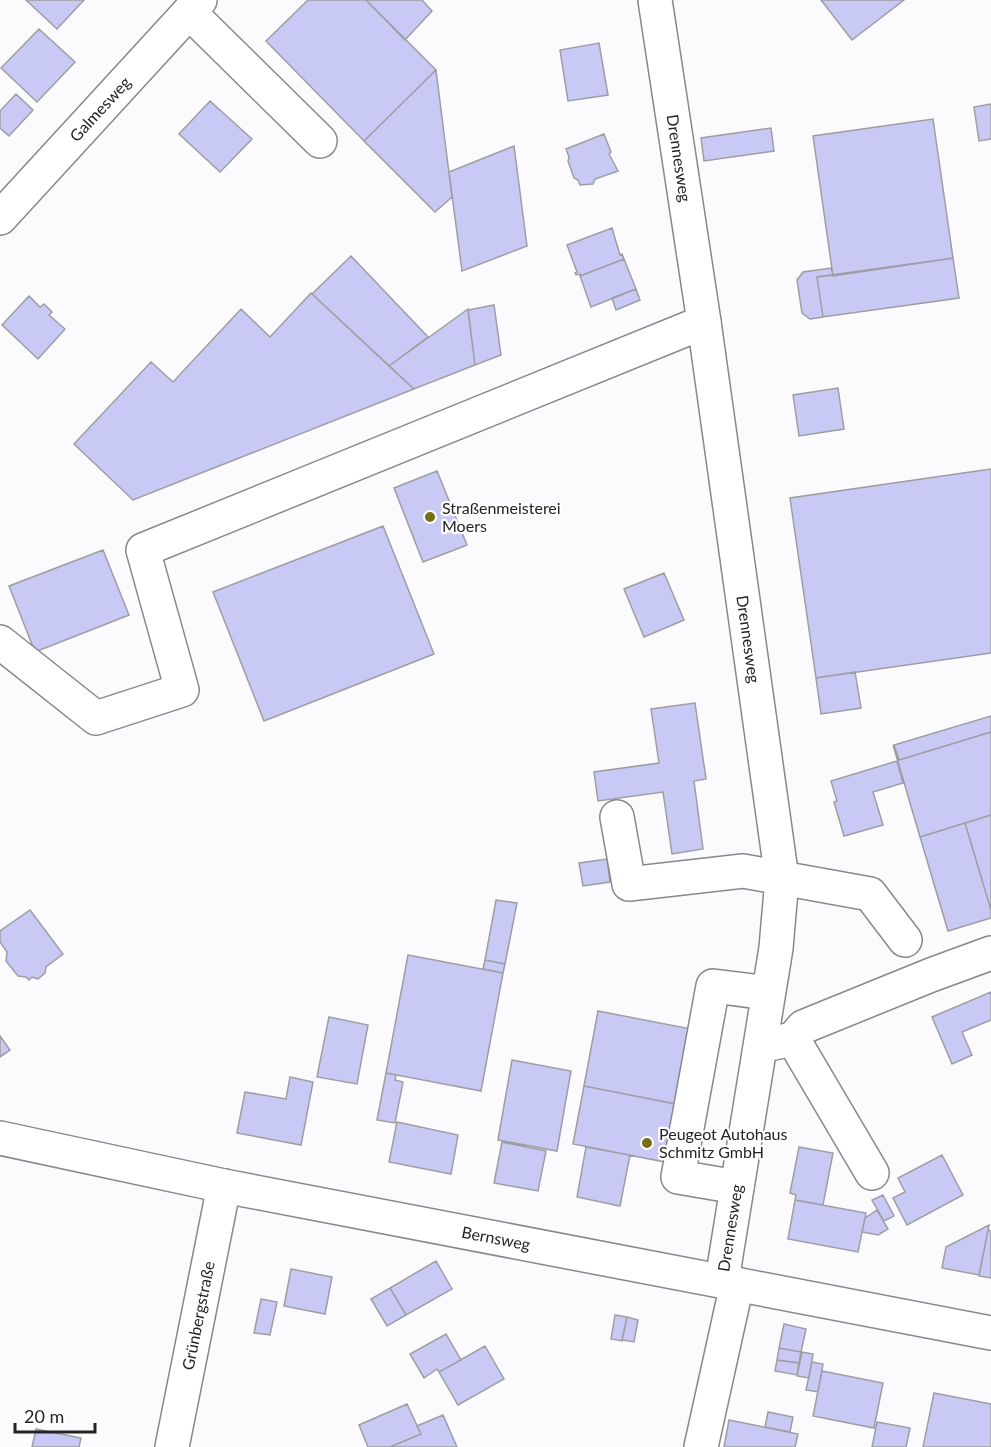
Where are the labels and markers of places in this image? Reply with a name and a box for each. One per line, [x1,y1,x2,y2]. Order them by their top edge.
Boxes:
place label: Straßenmeisterei Moers [442,498,561,535]
marker: Straßenmeisterei Moers [423,510,437,524]
place label: Peugeot Autohaus Schmitz GmbH [659,1124,788,1161]
marker: Peugeot Autohaus Schmitz GmbH [640,1136,654,1150]

